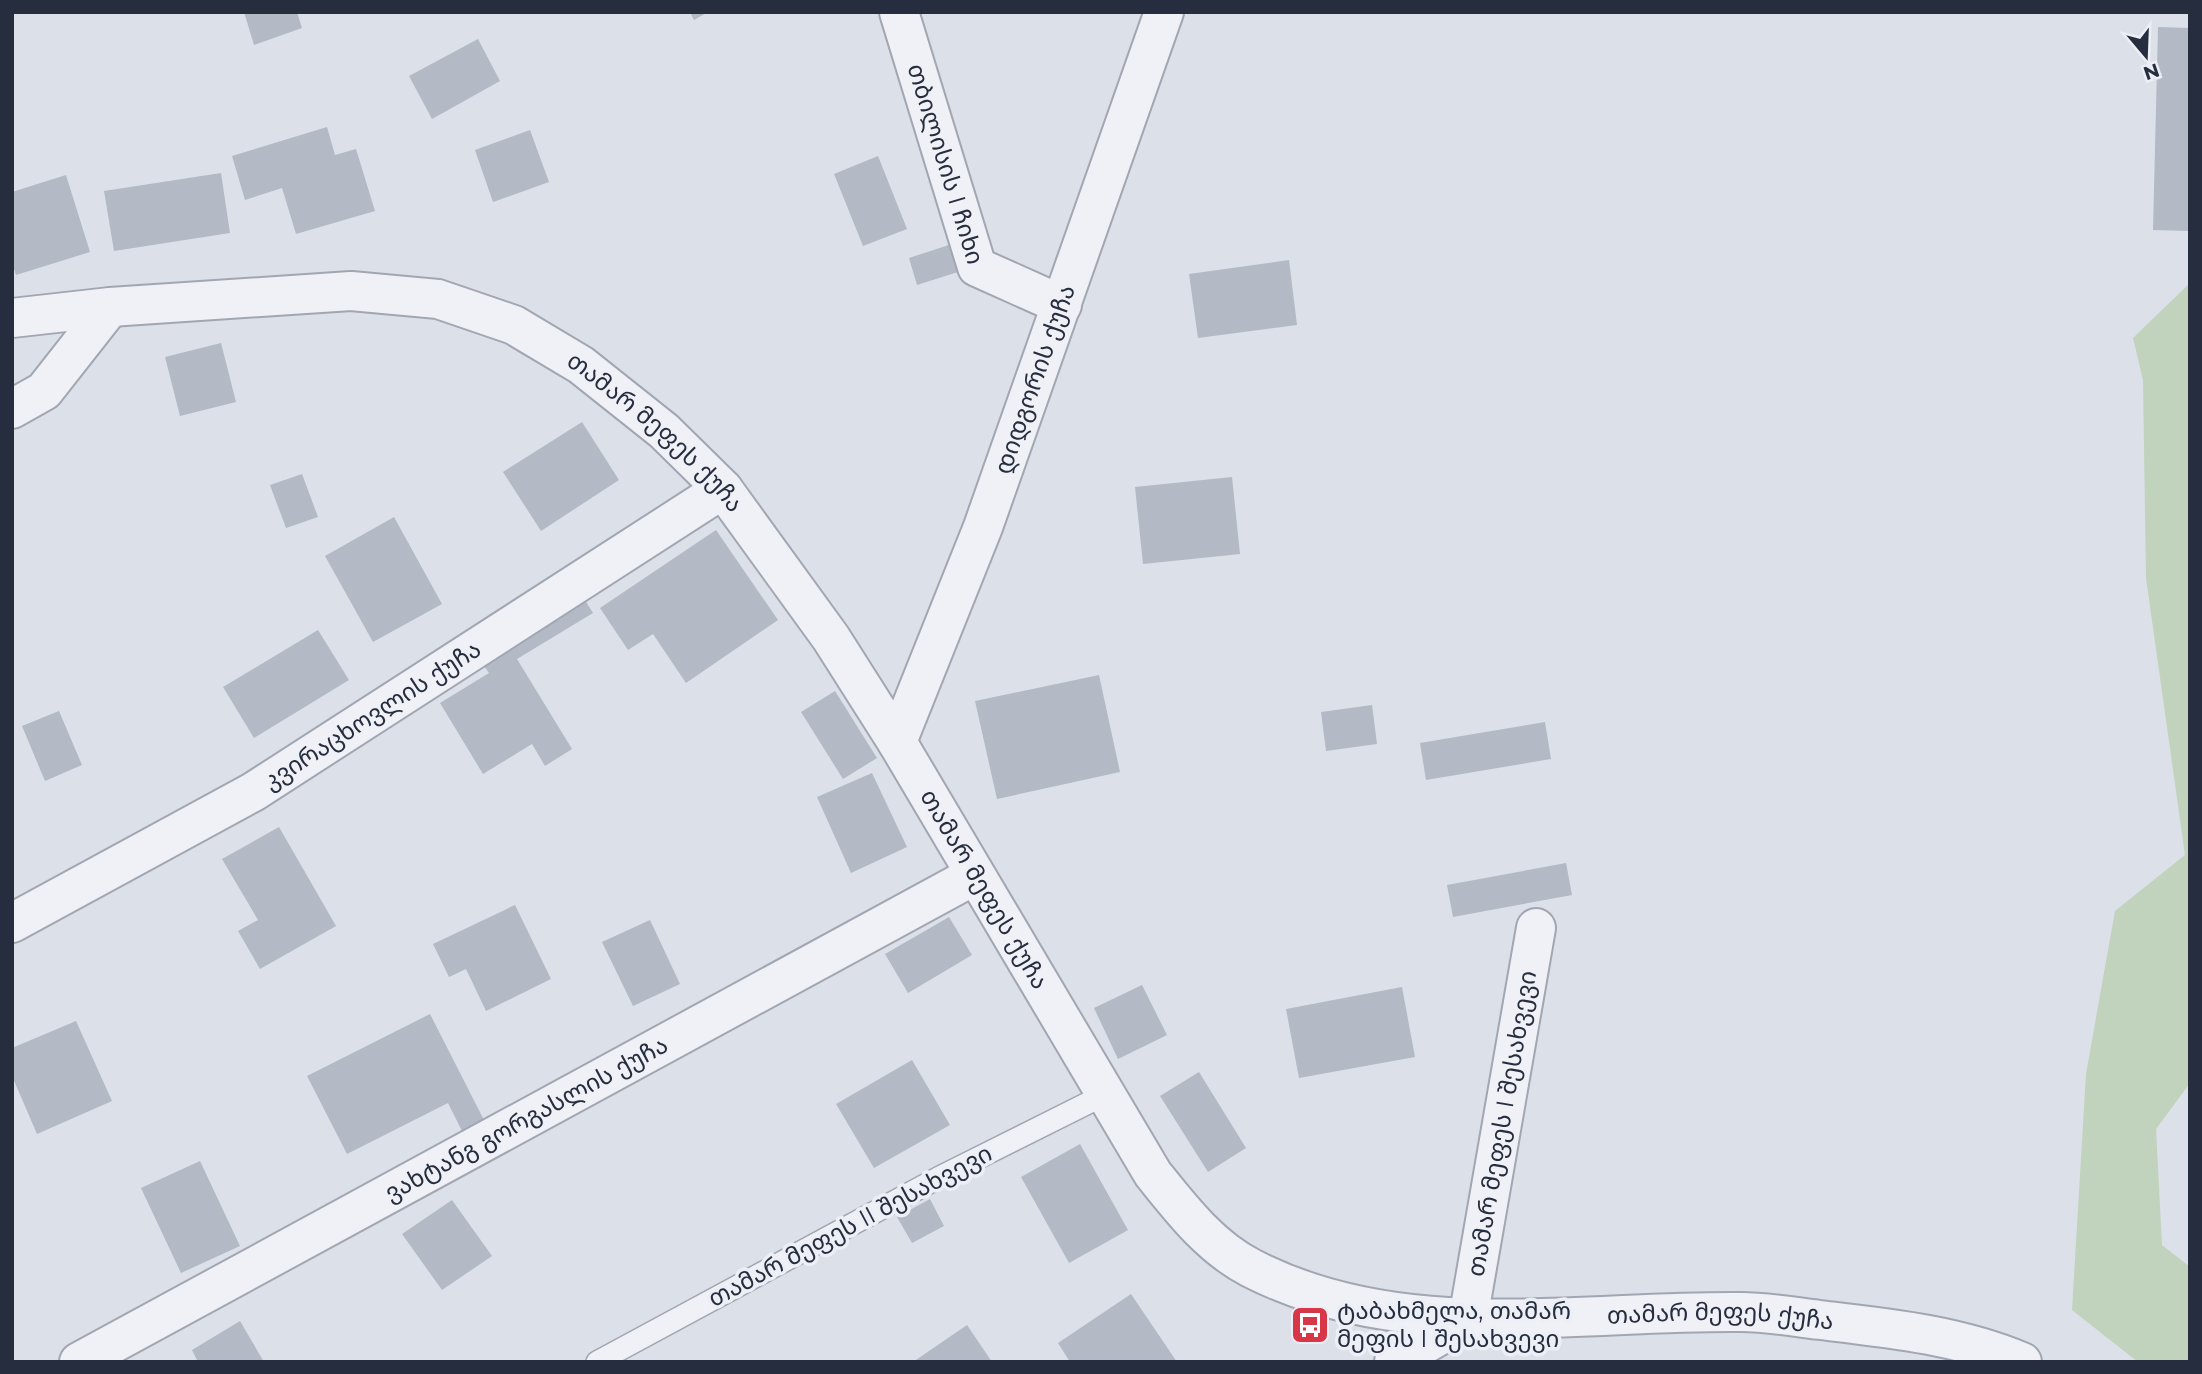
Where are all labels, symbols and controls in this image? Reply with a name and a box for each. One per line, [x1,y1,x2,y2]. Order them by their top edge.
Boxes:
north arrow [2111,21,2181,91]
text: N [2140,58,2162,85]
street label: თბილისის I ჩიხი [902,60,990,268]
street label: დიდგორის ქუჩა [988,281,1081,478]
street label: თამარ მეფეს ქუჩა [562,345,750,517]
street label: კვირაცხოვლის ქუჩა [258,634,486,796]
street label: თამარ მეფეს ქუჩა [914,784,1055,994]
street label: თამარ მეფეს I შესახვევი [1461,968,1542,1279]
street label: ვახტანგ გორგასლის ქუჩა [379,1030,673,1207]
street label: თამარ მეფეს II შესახვევი [703,1138,997,1313]
place label: ტაბახმელა, თამარ მეფის I შესახვევი [1337,1296,1571,1353]
street label: თამარ მეფეს ქუჩა [1606,1297,1835,1335]
bus stop icon: ტაბახმელა, თამარ მეფის I შესახვევი [1289,1304,1331,1346]

